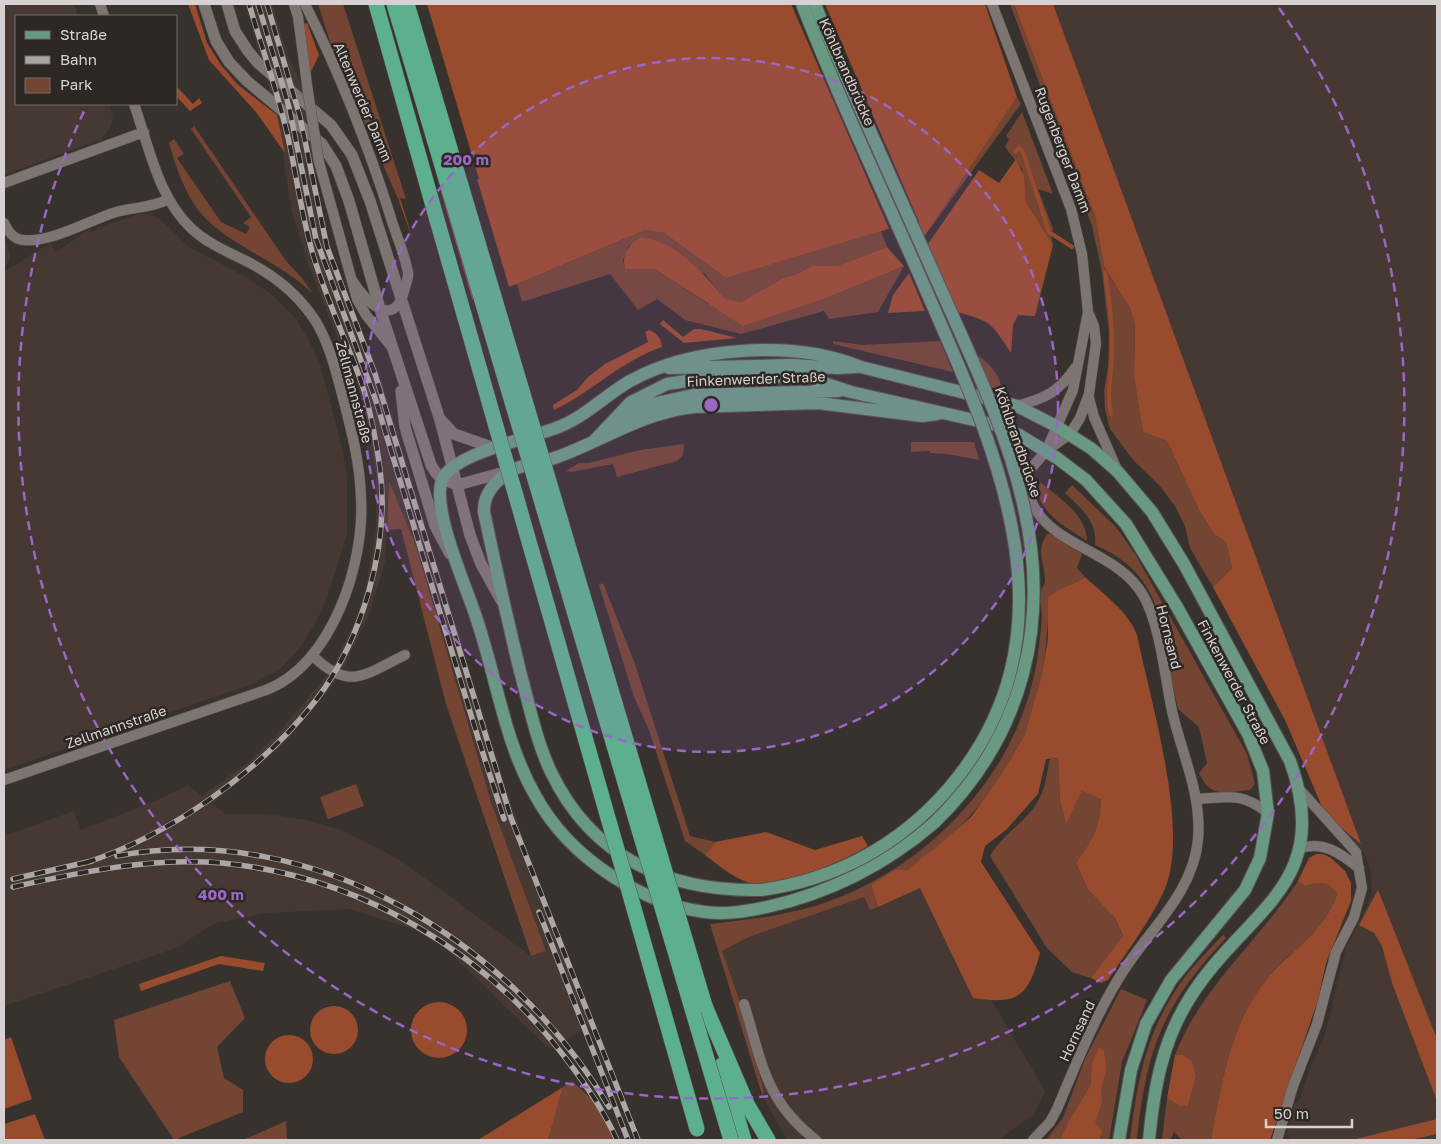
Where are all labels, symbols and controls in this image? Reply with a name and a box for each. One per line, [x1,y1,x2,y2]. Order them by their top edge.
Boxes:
legend [15,15,178,105]
street label: Köhlbrandbrücke [816,15,879,128]
text: Straße [60,25,107,43]
street label: Altenwerder Damm [331,39,396,164]
text: Bahn [60,50,97,68]
text: Park [60,75,93,93]
street label: Rugenberger Damm [1032,85,1095,215]
text: 200 m [443,150,489,168]
street label: Zellmannstraße [333,339,376,445]
street label: Finkenwerder Straße [686,368,826,389]
street label: Köhlbrandbrücke [992,384,1045,499]
centre of rings [702,396,720,414]
street label: Hornsand [1153,603,1186,671]
street label: Finkenwerder Straße [1194,616,1275,747]
street label: Zellmannstraße [63,701,168,752]
text: 400 m [198,885,244,903]
street label: Hornsand [1055,997,1098,1064]
scale bar [1266,1096,1352,1128]
text: 50 m [1274,1104,1309,1122]

